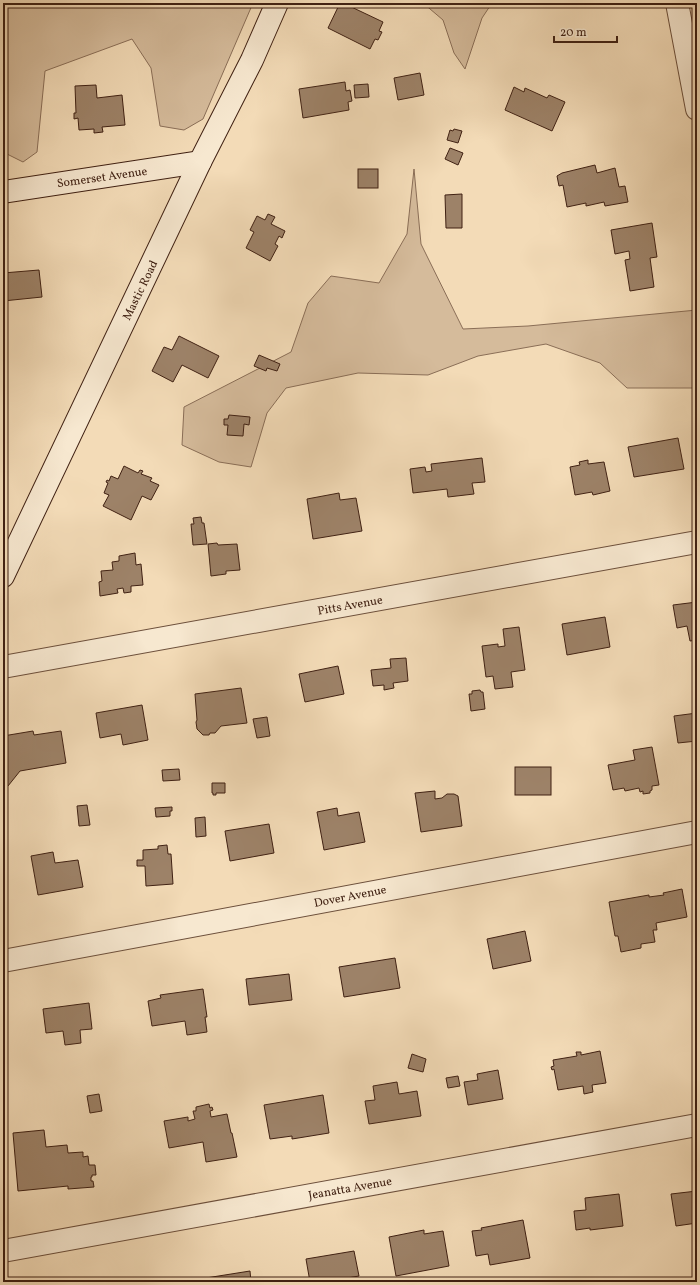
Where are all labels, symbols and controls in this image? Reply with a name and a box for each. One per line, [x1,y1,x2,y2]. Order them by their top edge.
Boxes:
scale bar [554,18,617,44]
text: 20 m [560,25,587,41]
street label: Somerset Avenue [56,164,149,192]
street label: Mastic Road [119,258,162,323]
street label: Pitts Avenue [316,592,384,620]
street label: Dover Avenue [313,882,388,912]
street label: Jeanatta Avenue [307,1174,393,1204]

